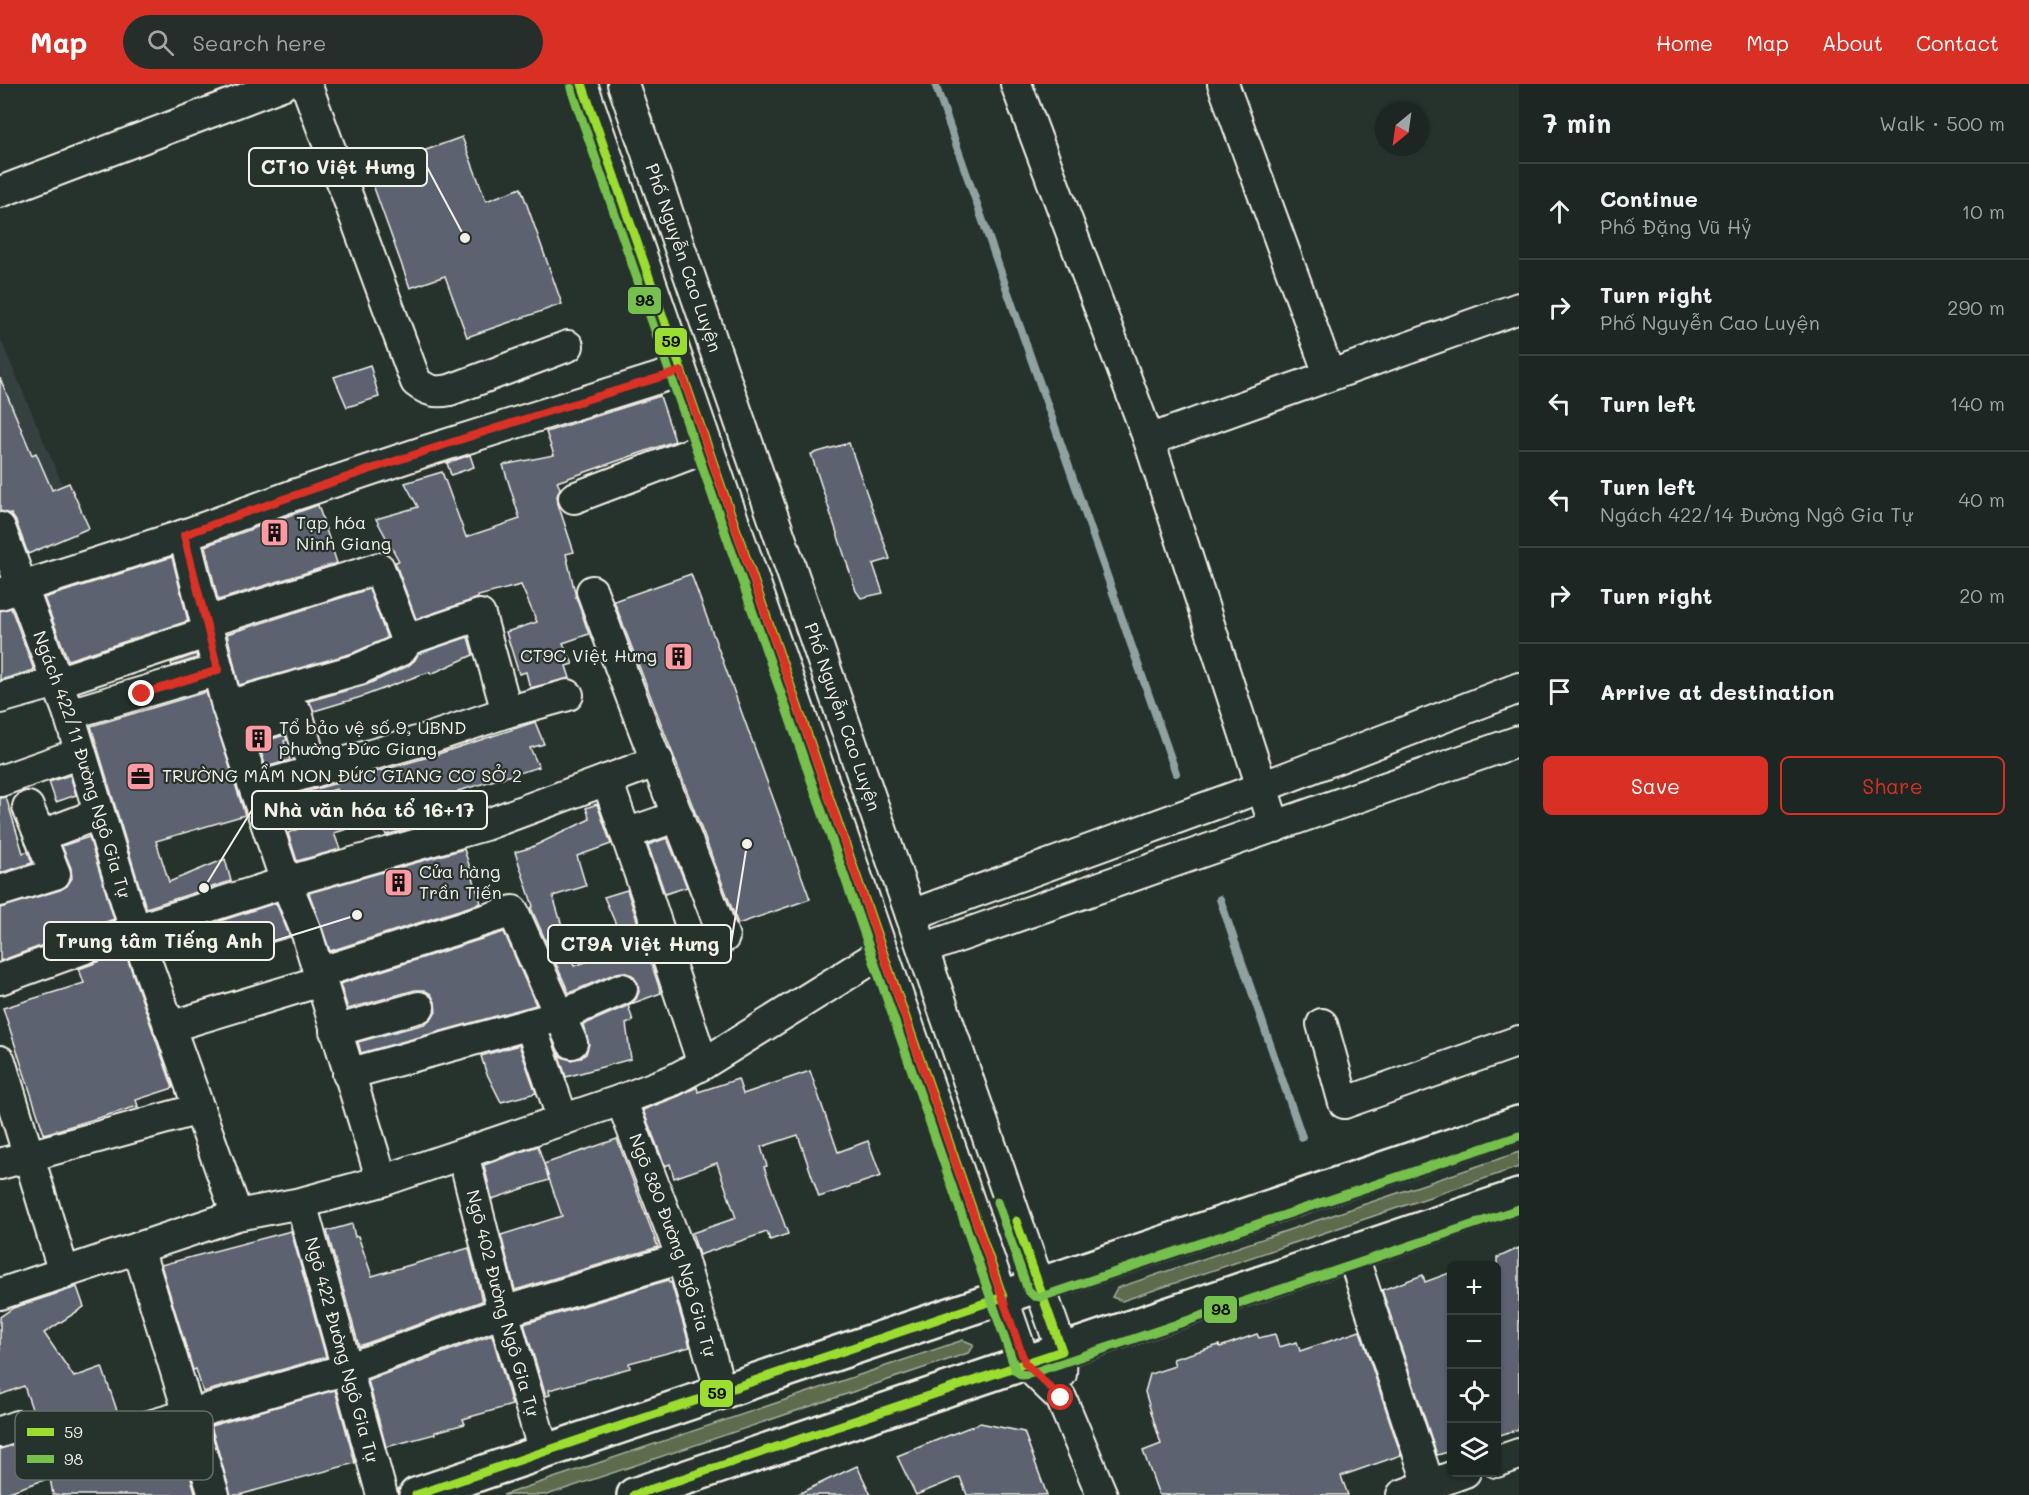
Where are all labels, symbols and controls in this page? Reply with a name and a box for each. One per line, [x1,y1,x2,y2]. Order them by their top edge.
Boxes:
search box [123,15,543,69]
text: Map [30,24,87,60]
icon: search [144,26,177,59]
text: Search here [192,28,326,57]
text: Home [1656,29,1713,56]
text: Map [1746,29,1789,56]
text: About [1822,29,1883,56]
text: Contact [1916,29,1999,56]
north arrow [1375,102,1429,156]
text: 7 min [1543,106,1611,140]
text: Walk · 500 m [1879,110,2005,136]
callout: CT10 Việt Hưng [249,148,427,186]
text: CT10 Việt Hưng [261,153,415,179]
street label: Phố Nguyễn Cao Luyện [640,160,728,355]
text: Continue [1600,184,1698,213]
icon: ahead [1543,195,1576,228]
text: 10 m [1961,198,2005,224]
text: Phố Đặng Vũ Hỷ [1600,213,1752,239]
text: Turn right [1600,280,1712,309]
line badge: 98 [627,286,662,315]
text: 98 [635,289,655,310]
icon: right [1543,291,1576,324]
text: 290 m [1947,294,2005,320]
text: Phố Nguyễn Cao Luyện [1600,309,1820,335]
line badge: 59 [654,327,688,356]
text: 59 [662,330,681,351]
icon: left [1543,387,1576,420]
text: Turn left [1600,389,1696,418]
text: 140 m [1950,390,2005,416]
text: Turn left [1600,472,1696,501]
icon: left [1543,483,1576,516]
text: 40 m [1959,486,2005,512]
text: Ngách 422/14 Đường Ngô Gia Tự [1600,501,1913,527]
place label: Tạp hóa Ninh Giang [296,510,391,555]
building icon: Tạp hóa Ninh Giang [259,517,291,549]
icon: right [1543,579,1576,612]
text: Turn right [1600,581,1712,610]
text: 20 m [1959,582,2005,608]
street label: Phố Nguyễn Cao Luyện [800,619,887,814]
street label: Ngách 422/11 Đường Ngô Gia Tự [28,627,138,901]
building icon: CT9C Việt Hưng [662,640,694,672]
place label: CT9C Việt Hưng [520,643,657,667]
icon: arrive [1543,675,1576,708]
text: Arrive at destination [1600,677,1835,706]
route end [128,680,154,706]
place label: Tổ bảo vệ số 9, UBND phường Đức Giang [279,715,466,760]
building icon: Tổ bảo vệ số 9, UBND phường Đức Giang [242,722,274,754]
button: Save [1543,756,1768,815]
button: Share [1780,756,2005,815]
office icon: TRƯỜNG MẦM NON ĐỨC GIANG CƠ SỞ 2 [125,760,157,792]
place label: TRƯỜNG MẦM NON ĐỨC GIANG CƠ SỞ 2 [162,763,522,787]
callout: Nhà văn hóa tổ 16+17 [252,791,487,829]
text: Nhà văn hóa tổ 16+17 [264,796,474,822]
place label: Cửa hàng Trần Tiến [419,859,502,904]
building icon: Cửa hàng Trần Tiến [382,866,414,898]
callout: Trung tâm Tiếng Anh [44,922,274,960]
callout: CT9A Việt Hưng [548,925,731,963]
text: Trung tâm Tiếng Anh [56,927,262,953]
text: CT9A Việt Hưng [561,930,719,956]
street label: Ngõ 380 Đường Ngô Gia Tự [624,1130,723,1360]
street label: Ngõ 402 Đường Ngô Gia Tự [461,1187,546,1420]
street label: Ngõ 422 Đường Ngô Gia Tự [300,1234,386,1465]
map controls [1447,1261,1501,1477]
button: + [1447,1261,1501,1315]
line badge: 98 [1203,1295,1238,1324]
text: 98 [1211,1298,1231,1319]
button: − [1447,1315,1501,1369]
button: locate [1447,1369,1501,1423]
line badge: 59 [699,1379,734,1408]
text: 59 [708,1382,727,1403]
route start [1047,1384,1073,1410]
legend [15,1411,213,1480]
text: 59 [64,1421,83,1442]
button: layers [1447,1423,1501,1477]
text: 98 [64,1448,83,1469]

